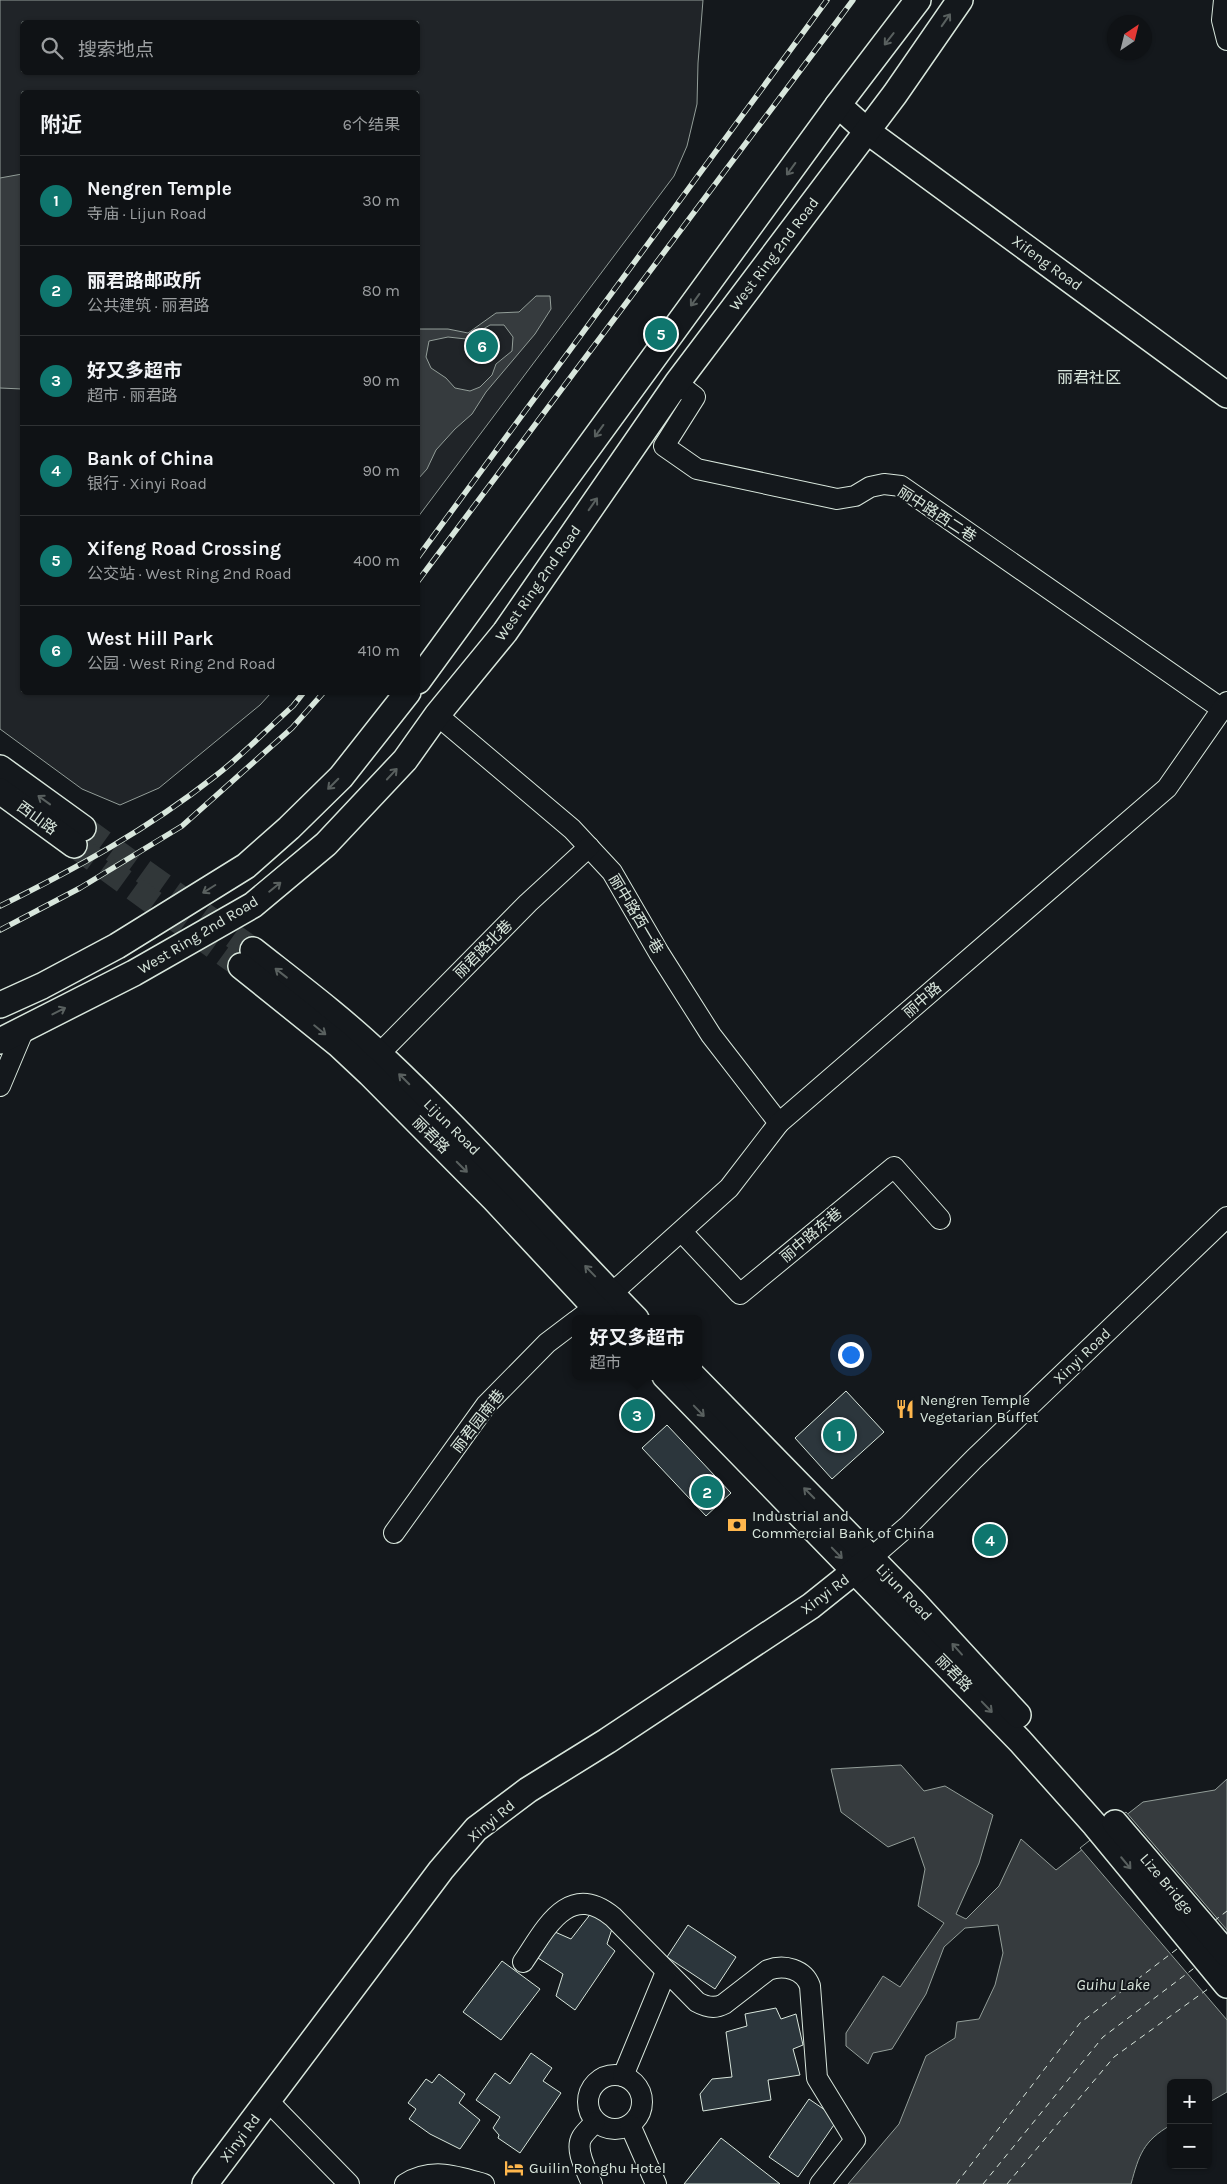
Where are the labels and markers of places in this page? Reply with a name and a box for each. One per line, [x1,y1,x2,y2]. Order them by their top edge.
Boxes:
pin: 5 [645,315,677,353]
pin: 6 [466,327,498,365]
place label: Nengren Temple Vegetarian Buffet [920,1391,1039,1426]
pin: 3 [621,1396,653,1434]
restaurant icon: Nengren Temple Vegetarian Buffet [894,1398,916,1420]
pin: 1 [823,1416,855,1454]
pin: 2 [691,1473,723,1511]
place label: Industrial and Commercial Bank of China [752,1507,934,1542]
bank icon: Industrial and Commercial Bank of China [726,1514,748,1536]
pin: 4 [974,1521,1006,1559]
hotel icon: Guilin Ronghu Hotel [503,2157,525,2179]
place label: Guilin Ronghu Hotel [529,2159,666,2177]

